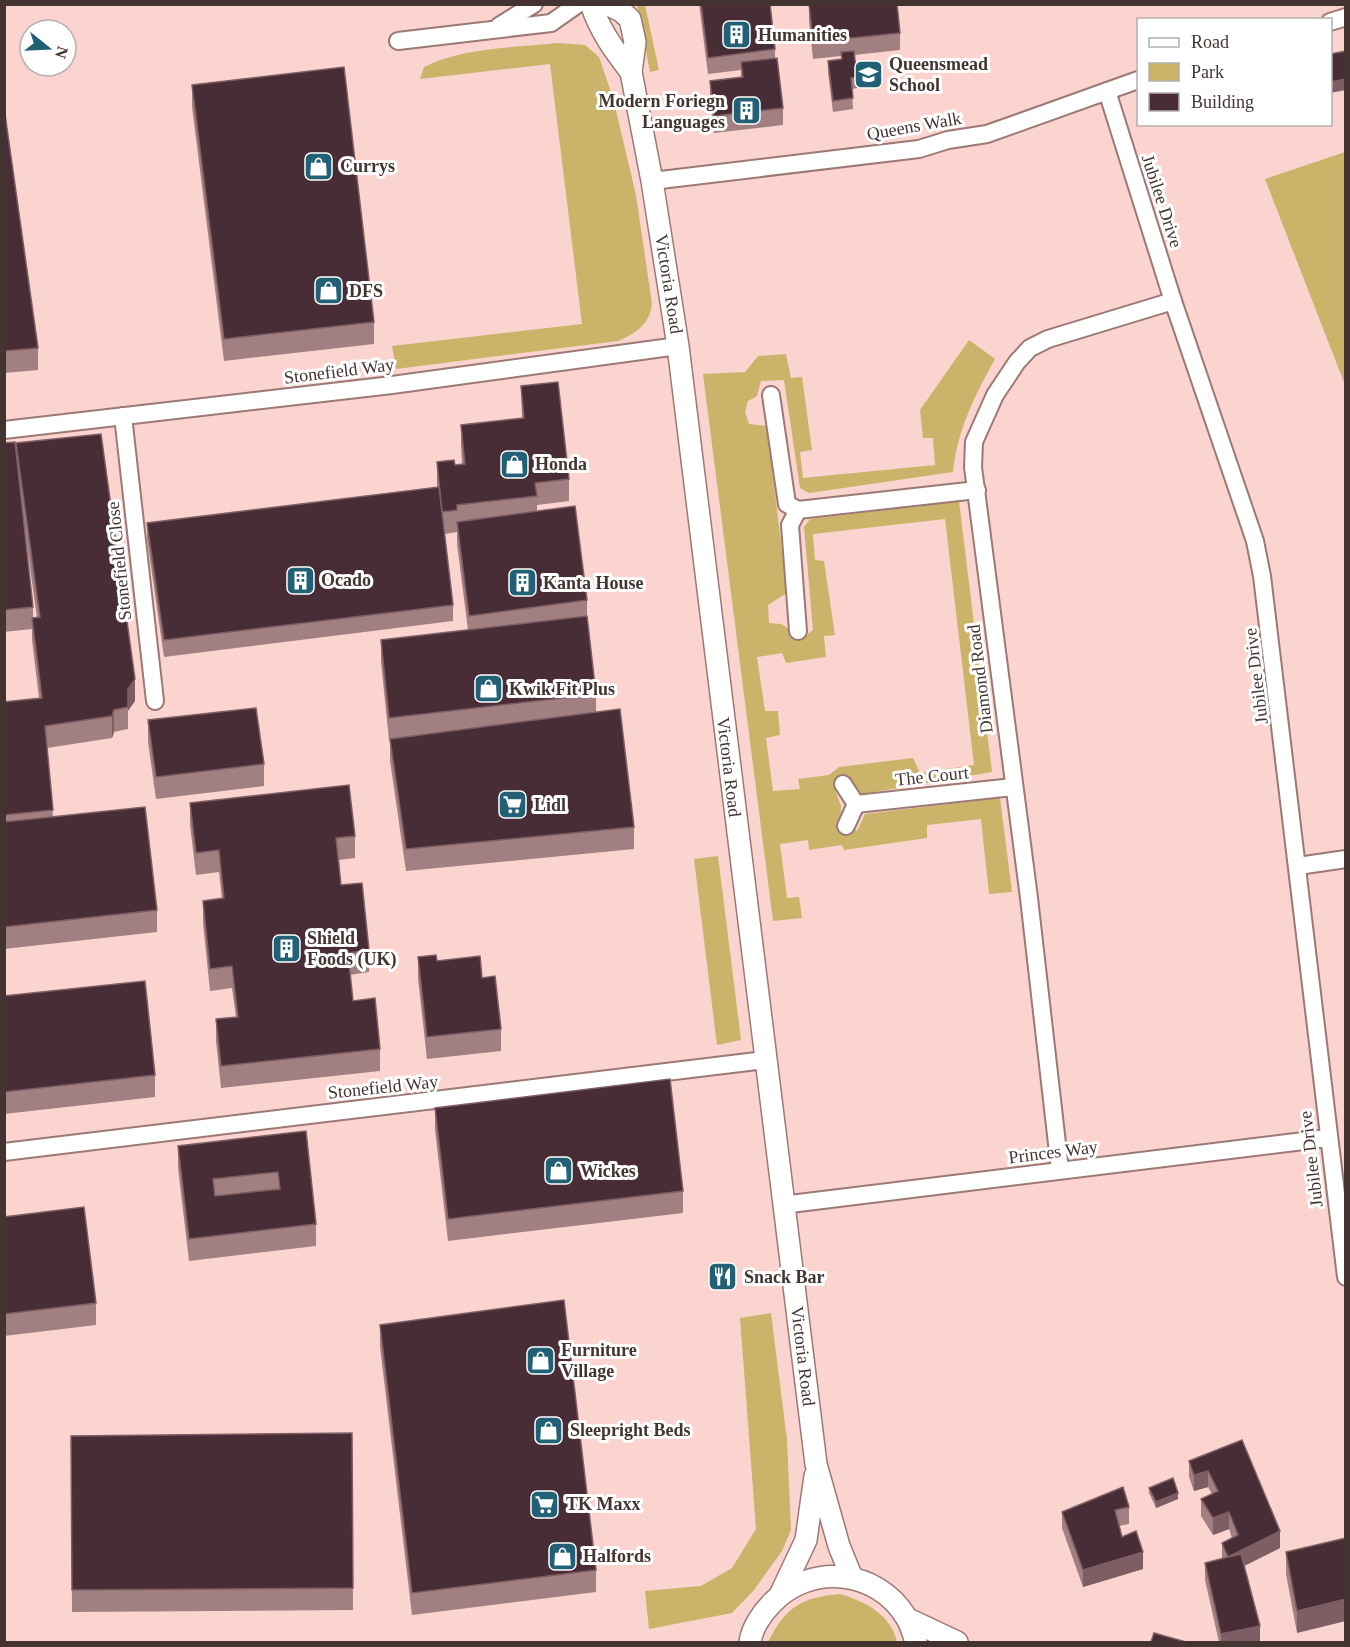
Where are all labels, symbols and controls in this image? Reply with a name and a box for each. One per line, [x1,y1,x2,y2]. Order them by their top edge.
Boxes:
north arrow [18,18,78,78]
legend [1137,18,1332,126]
building icon: Humanities [721,19,753,51]
place label: Humanities [758,25,847,45]
text: Road [1191,32,1229,52]
text: N [52,44,72,61]
place label: Queensmead School [889,54,988,95]
school or university icon: Queensmead School [852,58,884,90]
text: Park [1191,62,1224,82]
place label: Modern Foriegn Languages [599,91,725,132]
text: Building [1191,92,1254,112]
building icon: Modern Foriegn Languages [730,95,762,127]
street label: Queens Walk [865,108,963,144]
shop icon: Currys [303,150,335,182]
street label: Jubilee Drive [1138,152,1186,250]
place label: Currys [340,156,395,176]
street label: Victoria Road [651,233,687,335]
shop icon: DFS [312,275,344,307]
place label: DFS [349,281,383,301]
street label: Stonefield Way [283,354,395,388]
shop icon: Honda [498,448,530,480]
place label: Honda [535,454,587,474]
street label: Stonefield Close [103,501,135,621]
building icon: Ocado [284,564,316,596]
building icon: Kanta House [506,567,538,599]
place label: Ocado [321,570,371,590]
place label: Kanta House [543,573,644,593]
street label: Diamond Road [963,623,997,735]
street label: Jubilee Drive [1240,627,1272,725]
shop icon: Kwik Fit Plus [472,673,504,705]
place label: Kwik Fit Plus [509,679,615,699]
street label: Victoria Road [713,716,745,818]
street label: The Court [894,762,970,790]
supermarket icon: Lidl [497,789,529,821]
place label: Lidl [534,795,566,815]
place label: Shield Foods (UK) [307,928,397,970]
building icon: Shield Foods (UK) [270,932,302,964]
street label: Stonefield Way [327,1071,439,1103]
street label: Jubilee Drive [1295,1110,1327,1208]
street label: Princes Way [1007,1137,1099,1167]
shop icon: Wickes [543,1155,575,1187]
place label: Wickes [580,1161,636,1181]
restaurant icon: Snack Bar [707,1261,739,1293]
place label: Snack Bar [744,1267,825,1287]
street label: Victoria Road [787,1305,819,1407]
place label: Furniture Village [561,1340,637,1381]
shop icon: Furniture Village [524,1344,556,1376]
shop icon: Sleepright Beds [533,1414,565,1446]
place label: Sleepright Beds [570,1420,691,1440]
supermarket icon: TK Maxx [529,1488,561,1520]
place label: TK Maxx [566,1494,641,1514]
shop icon: Halfords [546,1540,578,1572]
place label: Halfords [583,1546,651,1566]

